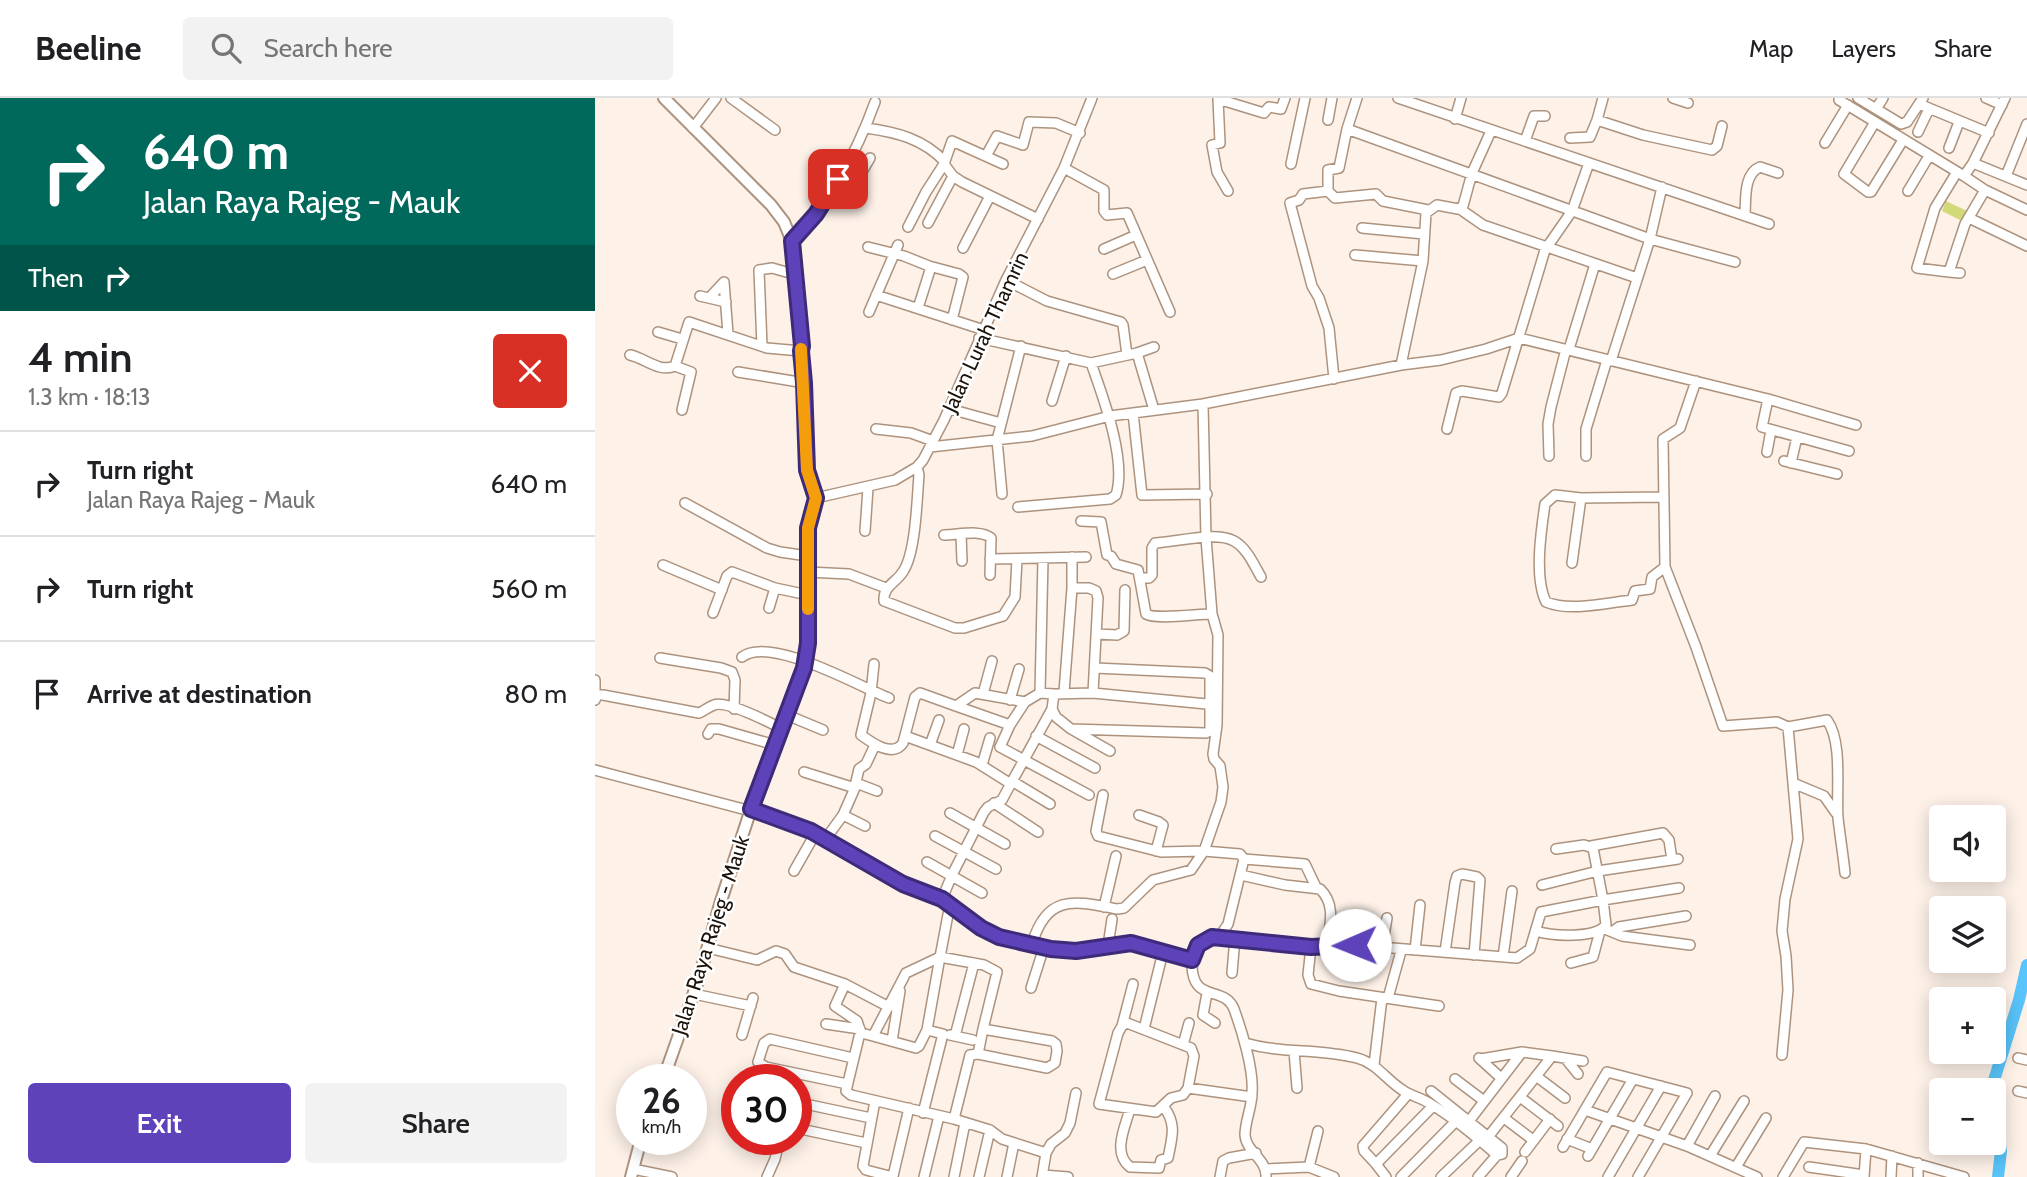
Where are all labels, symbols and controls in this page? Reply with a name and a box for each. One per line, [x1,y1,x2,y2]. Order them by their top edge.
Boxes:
search box [183,17,673,80]
text: Beeline [35,28,141,68]
icon: search [207,29,245,67]
text: Search here [263,32,393,64]
text: Map [1749,34,1793,63]
text: Layers [1831,34,1896,63]
text: Share [1934,34,1992,63]
text: 640 m [143,122,289,181]
icon: right [28,126,119,217]
pin [808,149,868,209]
icon: arrive [819,160,857,198]
text: Jalan Raya Rajeg - Mauk [143,182,460,221]
street label: Jalan Lurah Thamrin [936,248,1033,417]
icon: right [98,259,136,297]
text: Then [28,262,84,294]
text: 4 min [28,331,132,383]
button: close [493,334,567,408]
text: 1.3 km · 18:13 [28,383,150,411]
text: Turn right [87,454,193,486]
icon: right [28,465,66,503]
text: 640 m [490,468,567,500]
text: Jalan Raya Rajeg - Mauk [87,486,315,514]
icon: right [28,570,66,608]
text: Turn right [87,573,193,605]
text: 560 m [491,573,567,605]
icon: arrive [28,675,66,713]
text: Arrive at destination [87,678,312,710]
text: 80 m [504,678,567,710]
map controls [1929,805,2006,1155]
button: sound [1929,805,2006,882]
street label: Jalan Raya Rajeg - Mauk [666,832,755,1039]
button: layers [1929,896,2006,973]
position arrow [1318,908,1392,982]
button: + [1929,987,2006,1064]
speed limit sign: 30 [721,1064,812,1155]
button: − [1929,1078,2006,1155]
text: 26 [642,1079,681,1122]
button: Exit [28,1083,291,1163]
button: Share [305,1083,567,1163]
text: km/h [642,1116,681,1138]

